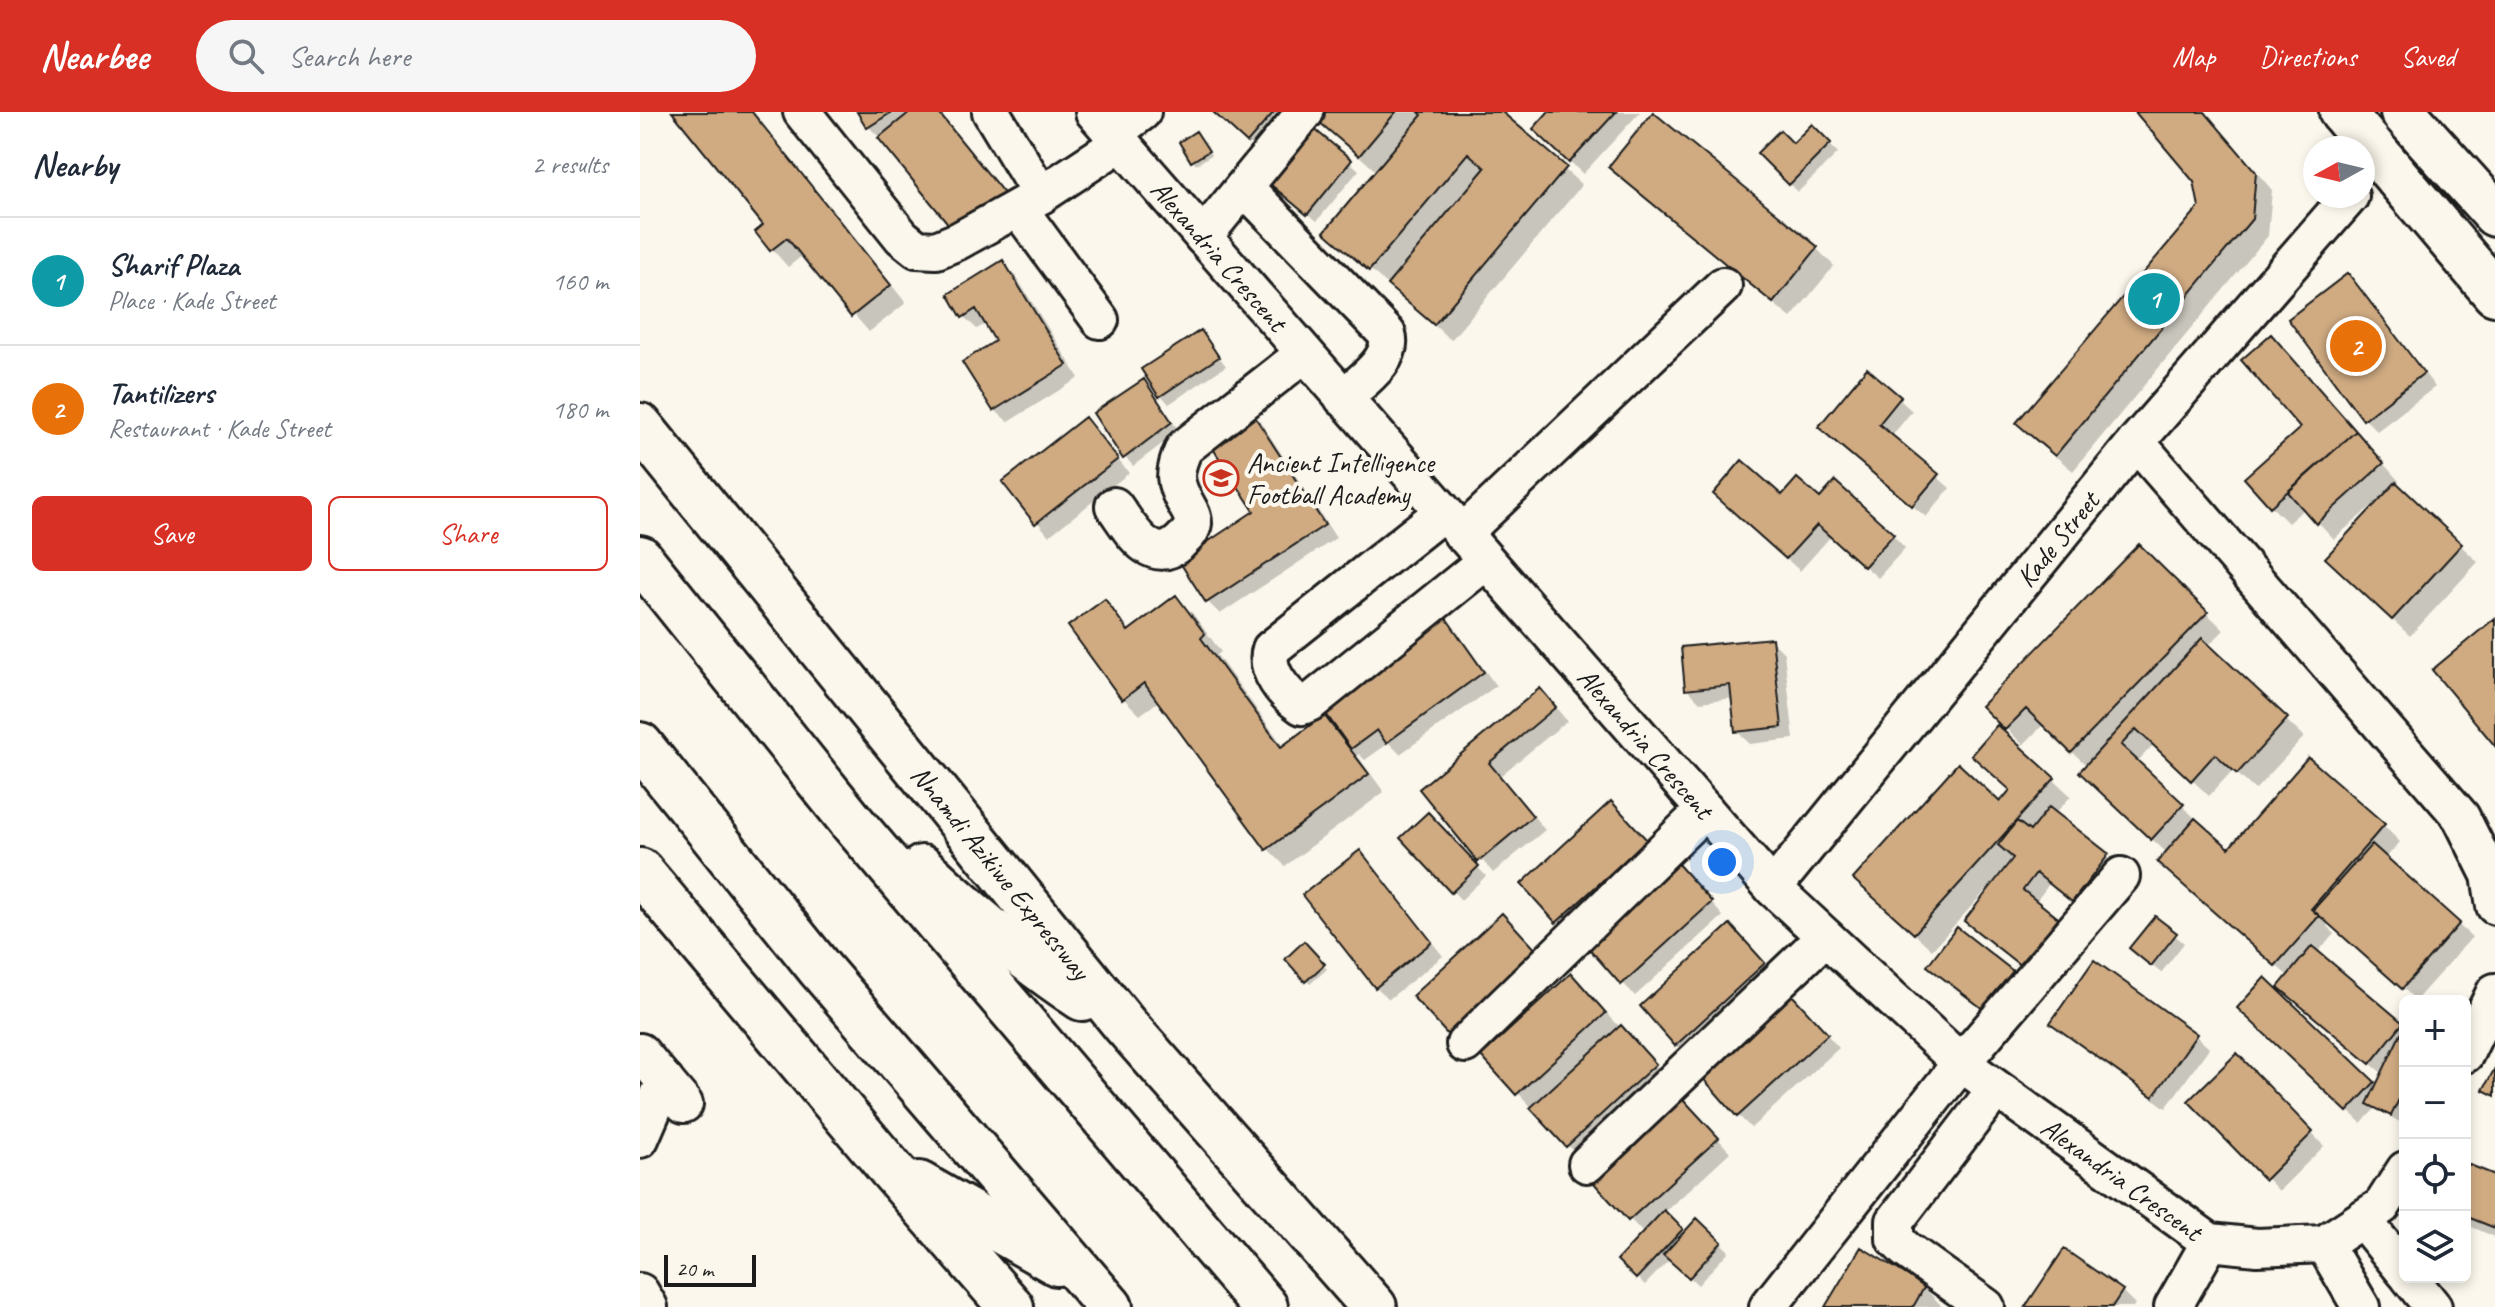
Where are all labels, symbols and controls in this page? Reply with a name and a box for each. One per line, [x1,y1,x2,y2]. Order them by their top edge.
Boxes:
search box [196,20,756,92]
text: Nearbee [40,33,148,80]
icon: search [224,34,268,78]
text: Search here [288,37,410,75]
text: Map [2172,39,2215,74]
text: Directions [2259,39,2357,74]
text: Saved [2401,39,2455,74]
north arrow [2303,136,2375,208]
text: Nearby [32,143,118,186]
text: 2 results [532,148,608,181]
street label: Alexandria Crescent [1144,172,1296,340]
text: Sharif Plaza [108,246,239,284]
text: 1 [52,265,64,298]
text: 160 m [552,265,608,298]
pin: 1 [2128,269,2180,329]
text: Place · Kade Street [108,284,275,317]
pin: 2 [2330,316,2382,376]
text: Tantilizers [108,374,214,412]
text: 2 [52,393,64,426]
text: 180 m [552,393,608,426]
text: Restaurant · Kade Street [108,412,330,445]
place label: Ancient Intelligence Football Academy [1247,445,1436,512]
school or university icon: Ancient Intelligence Football Academy [1202,459,1240,497]
street label: Kade Street [2008,482,2108,594]
button: Save [32,496,312,571]
button: Share [328,496,608,571]
street label: Alexandria Crescent [1570,660,1723,828]
street label: Nnamdi Azikiwe Expressway [904,758,1100,988]
your location [1702,842,1742,882]
map controls [2399,995,2471,1283]
button: + [2399,995,2471,1067]
button: − [2399,1067,2471,1139]
street label: Alexandria Crescent [2035,1109,2211,1250]
button: locate [2399,1139,2471,1211]
button: layers [2399,1211,2471,1283]
scale bar [664,1251,756,1287]
text: 20 m [676,1255,713,1283]

